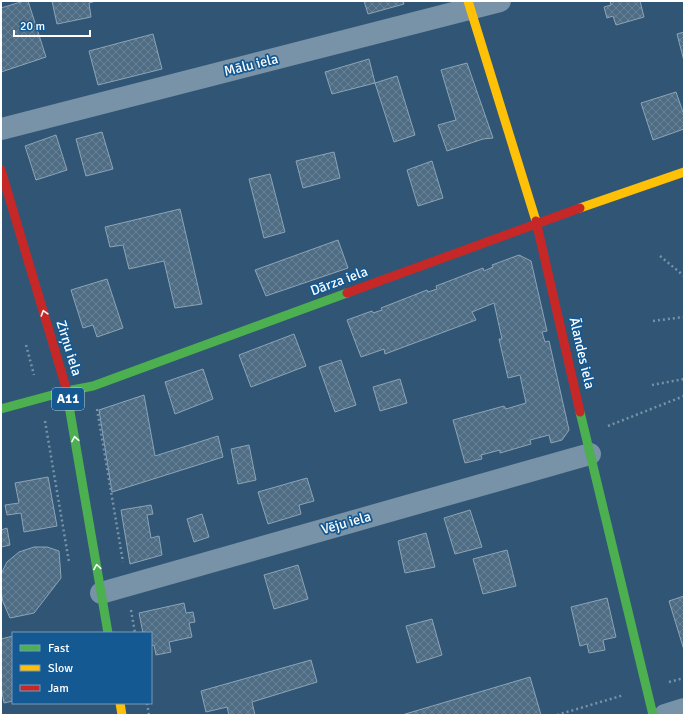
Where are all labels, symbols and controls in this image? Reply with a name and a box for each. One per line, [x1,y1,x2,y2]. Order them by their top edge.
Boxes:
scale bar [14,12,90,38]
text: 20 m [20,19,45,34]
street label: Mālu iela [222,50,280,80]
street label: Dārza iela [308,263,370,299]
one-way arrow [40,310,49,317]
street label: Ālandes iela [566,316,598,390]
street label: Zirņu iela [53,318,85,378]
road number: A11 [52,388,84,410]
one-way arrow [71,436,80,442]
street label: Vēju iela [319,508,373,538]
one-way arrow [93,564,102,570]
legend [12,632,152,704]
text: Fast [48,641,69,656]
text: Slow [48,661,73,676]
text: Jam [48,681,69,696]

